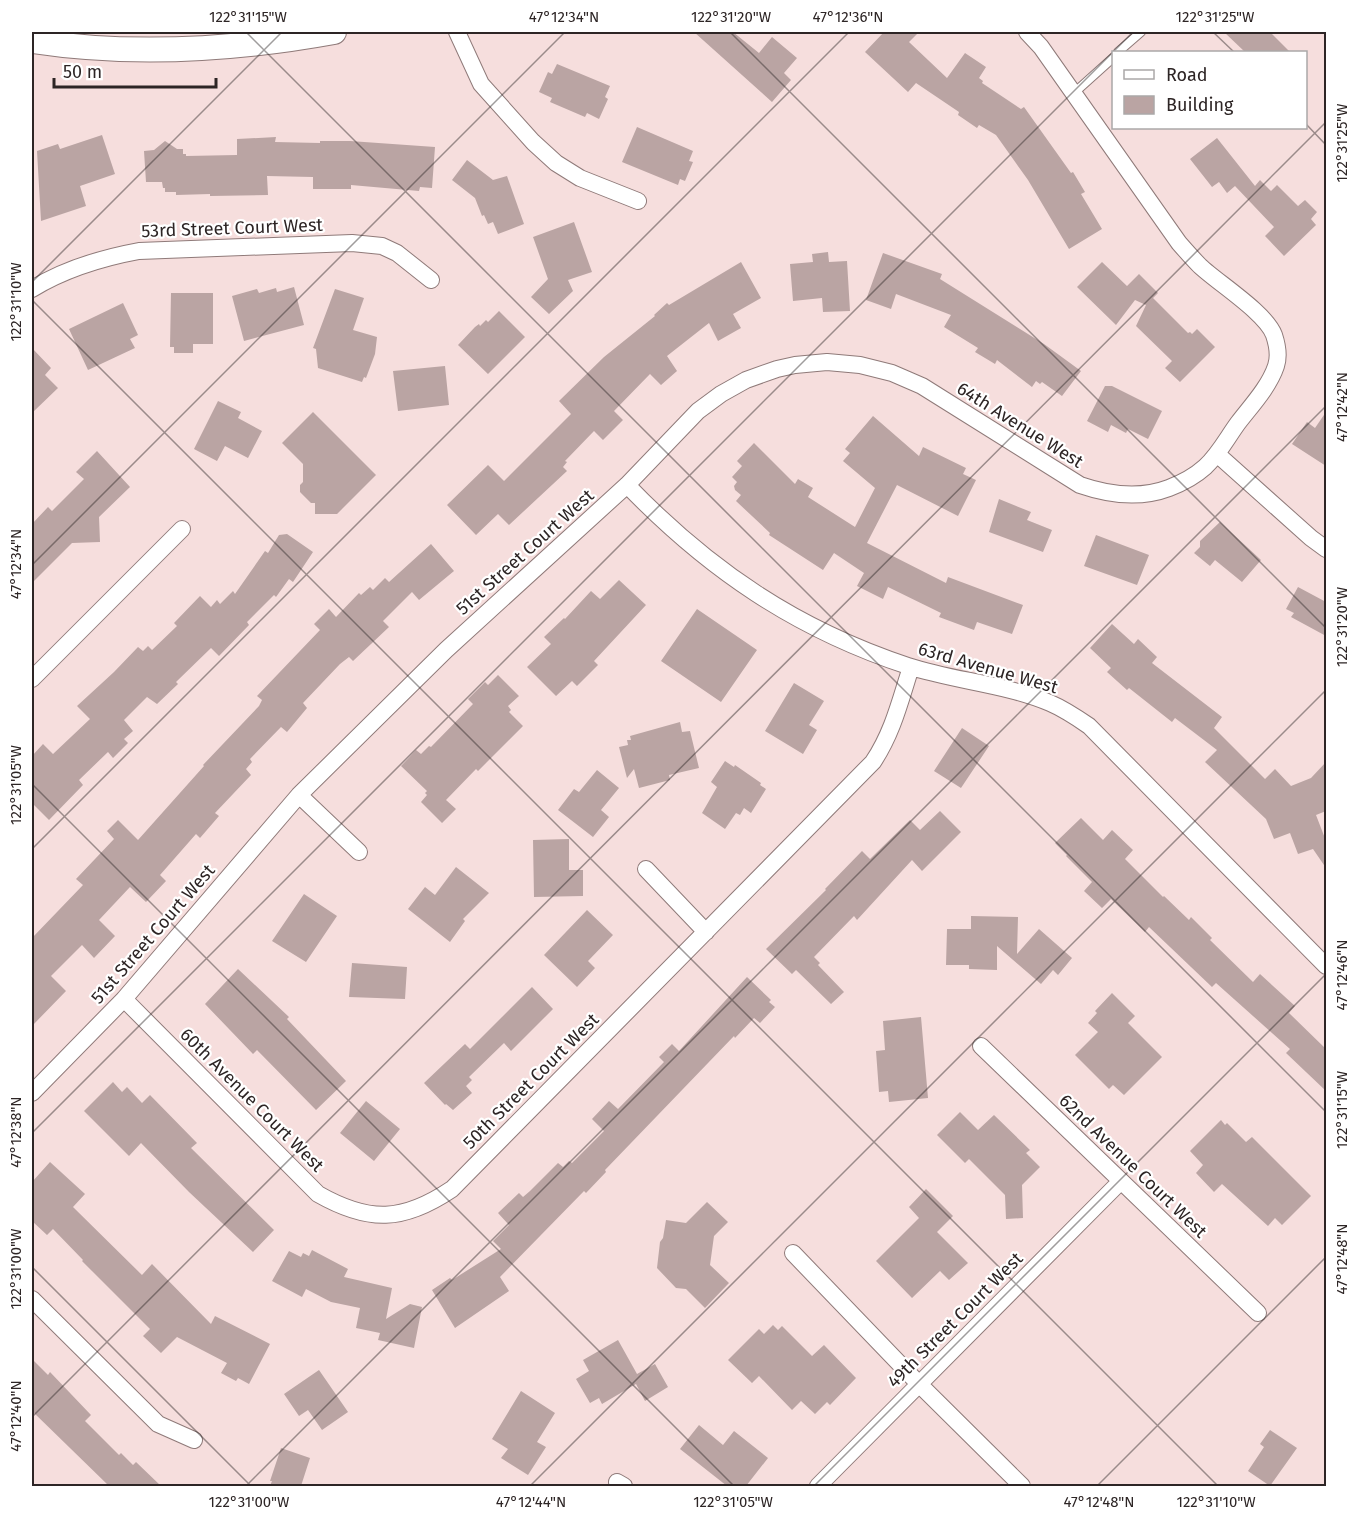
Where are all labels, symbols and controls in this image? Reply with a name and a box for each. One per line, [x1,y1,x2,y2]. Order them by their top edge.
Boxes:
text: 122°31'15"W [209,8,288,26]
text: 47°12'34"N [529,8,599,26]
text: 122°31'20"W [691,8,772,26]
text: 47°12'36"N [813,8,883,26]
text: 122°31'25"W [1176,8,1255,26]
scale bar [54,51,216,89]
legend [1112,51,1307,129]
text: 50 m [63,61,102,83]
text: Road [1166,64,1208,86]
text: Building [1166,94,1234,116]
text: 122°31'25"W [1333,103,1351,182]
street label: 53rd Street Court West [141,214,324,242]
text: 122°31'10"W [7,262,25,342]
text: 47°12'42"N [1333,372,1351,442]
street label: 64th Avenue West [953,377,1088,473]
street label: 51st Street Court West [452,484,599,620]
text: 47°12'34"N [7,529,25,599]
text: 122°31'20"W [1333,586,1351,667]
street label: 63rd Avenue West [916,638,1061,699]
text: 122°31'05"W [7,745,25,825]
street label: 51st Street Court West [86,859,220,1008]
text: 47°12'46"N [1333,940,1351,1010]
street label: 50th Street Court West [459,1008,604,1153]
street label: 60th Avenue Court West [176,1024,329,1177]
text: 122°31'15"W [1333,1070,1351,1149]
street label: 62nd Avenue Court West [1054,1090,1212,1243]
text: 47°12'38"N [7,1096,25,1168]
text: 47°12'48"N [1333,1223,1351,1295]
text: 122°31'00"W [7,1228,25,1309]
street label: 49th Street Court West [883,1247,1028,1392]
text: 47°12'40"N [7,1380,25,1452]
text: 122°31'00"W [209,1493,290,1511]
text: 47°12'44"N [496,1493,566,1511]
text: 122°31'05"W [693,1493,773,1511]
text: 47°12'48"N [1063,1493,1135,1511]
text: 122°31'10"W [1176,1493,1256,1511]

